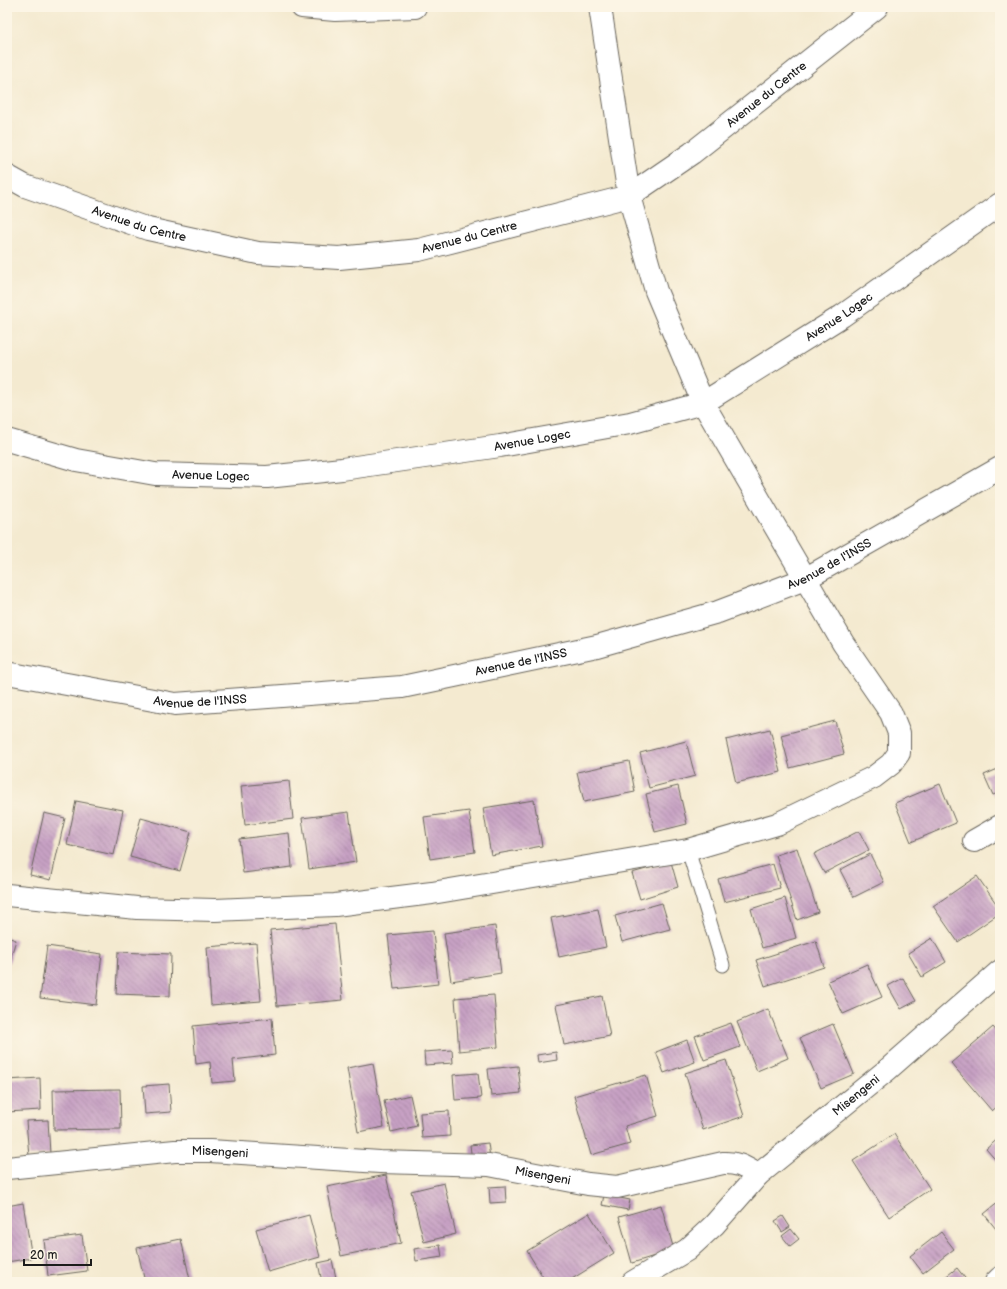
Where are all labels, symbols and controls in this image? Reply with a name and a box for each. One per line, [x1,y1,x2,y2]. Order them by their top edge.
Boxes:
street label: Avenue du Centre [724,58,810,131]
street label: Avenue du Centre [90,203,188,245]
street label: Avenue du Centre [420,218,519,257]
street label: Avenue Logec [803,290,876,345]
street label: Avenue Logec [493,427,572,455]
street label: Avenue Logec [172,467,250,485]
street label: Avenue de l'INSS [785,536,874,593]
street label: Avenue de l'INSS [474,646,568,679]
street label: Avenue de l'INSS [152,692,247,712]
street label: Misengeni [830,1072,883,1119]
street label: Misengeni [192,1144,249,1161]
street label: Misengeni [513,1163,572,1189]
scale bar [24,1241,91,1267]
text: 20 m [30,1248,57,1263]

